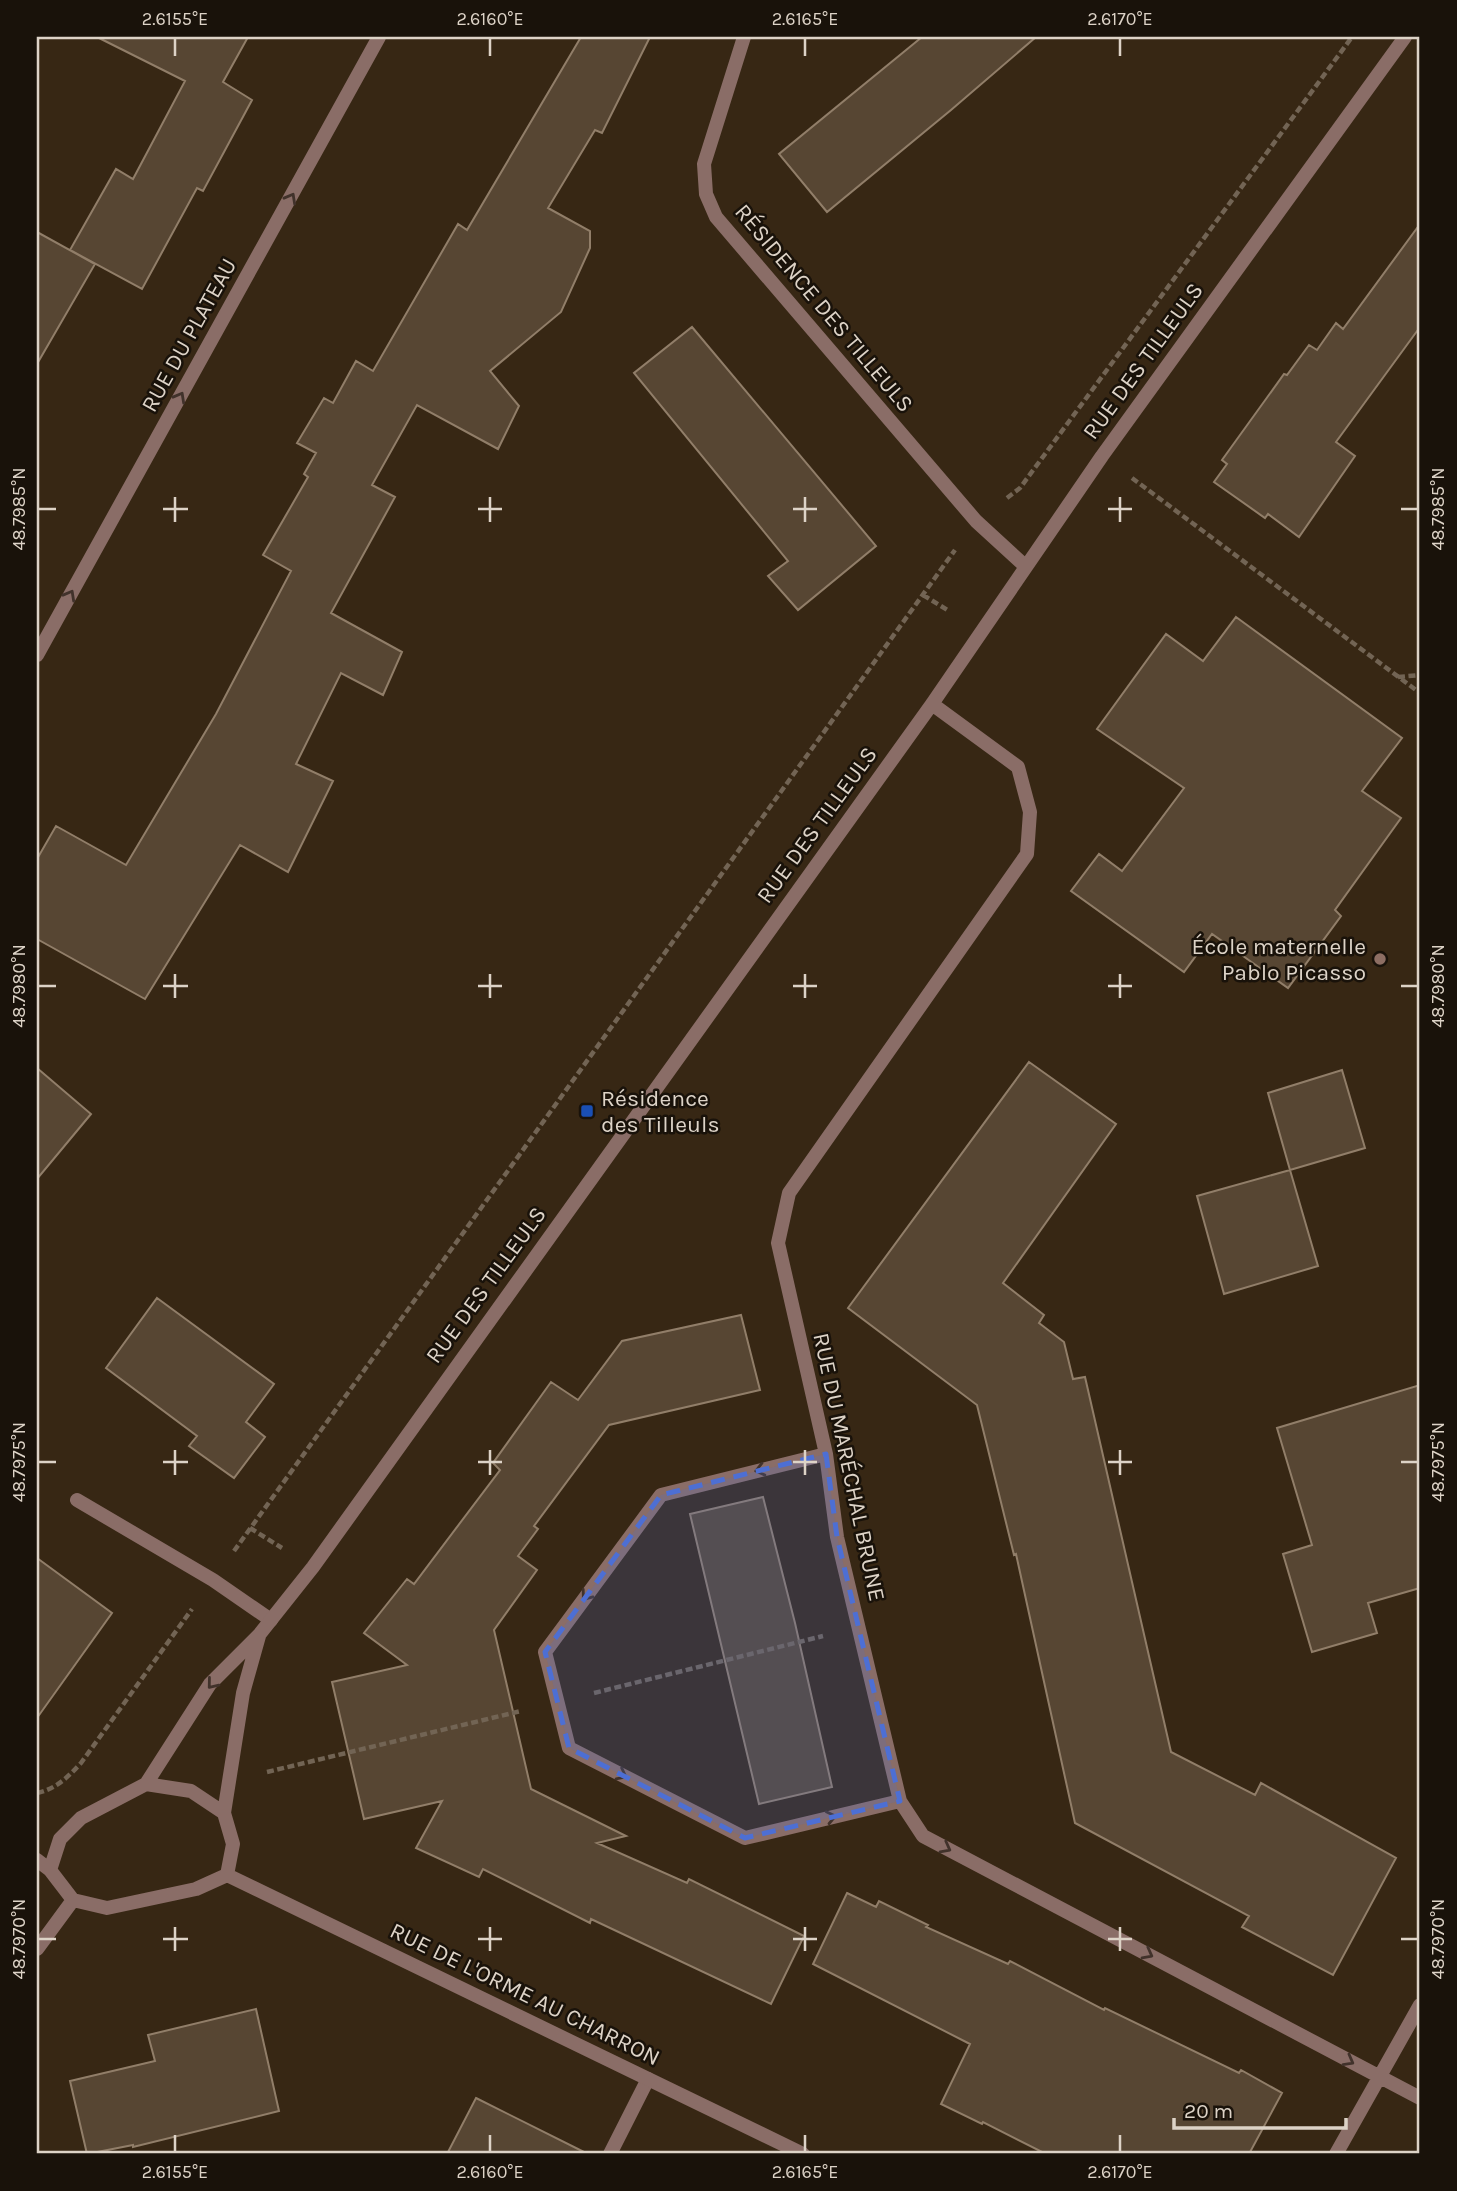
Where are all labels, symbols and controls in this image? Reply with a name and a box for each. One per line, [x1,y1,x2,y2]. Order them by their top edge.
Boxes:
text: 2.6155°E [142,8,208,30]
text: 2.6160°E [456,8,524,30]
text: 2.6165°E [772,8,838,30]
text: 2.6170°E [1087,8,1153,30]
one-way arrow [283,192,296,205]
street label: RÉSIDENCE DES TILLEULS [729,199,919,417]
street label: RUE DU PLATEAU [136,253,242,417]
street label: RUE DES TILLEULS [1077,277,1209,445]
one-way arrow [172,391,185,404]
text: 48.7985°N [8,468,30,550]
text: 48.7985°N [1427,468,1449,550]
one-way arrow [62,590,75,603]
street label: RUE DES TILLEULS [751,741,883,909]
place label: École maternelle Pablo Picasso [1192,933,1366,986]
text: 48.7980°N [8,944,30,1028]
text: 48.7980°N [1427,944,1449,1028]
marker: École maternelle Pablo Picasso [1372,951,1388,967]
place label: Résidence des Tilleuls [601,1085,720,1138]
marker: Résidence des Tilleuls [579,1103,595,1119]
street label: RUE DES TILLEULS [420,1201,552,1369]
street label: RUE DU MARÉCHAL BRUNE [807,1330,891,1604]
text: 48.7975°N [8,1422,30,1502]
text: 48.7975°N [1427,1422,1449,1502]
one-way arrow [754,1462,766,1476]
one-way arrow [582,1588,595,1601]
one-way arrow [208,1676,220,1689]
one-way arrow [614,1767,627,1780]
one-way arrow [825,1811,837,1825]
one-way arrow [939,1840,952,1853]
text: 48.7970°N [8,1899,30,1979]
text: 48.7970°N [1427,1899,1449,1979]
street label: RUE DE L'ORME AU CHARRON [386,1917,664,2071]
one-way arrow [1140,1946,1153,1960]
one-way arrow [1341,2053,1354,2066]
scale bar [1174,2086,1345,2130]
text: 20 m [1184,2099,1233,2123]
text: 2.6155°E [142,2161,208,2183]
text: 2.6160°E [456,2161,524,2183]
text: 2.6165°E [772,2161,838,2183]
text: 2.6170°E [1087,2161,1153,2183]

